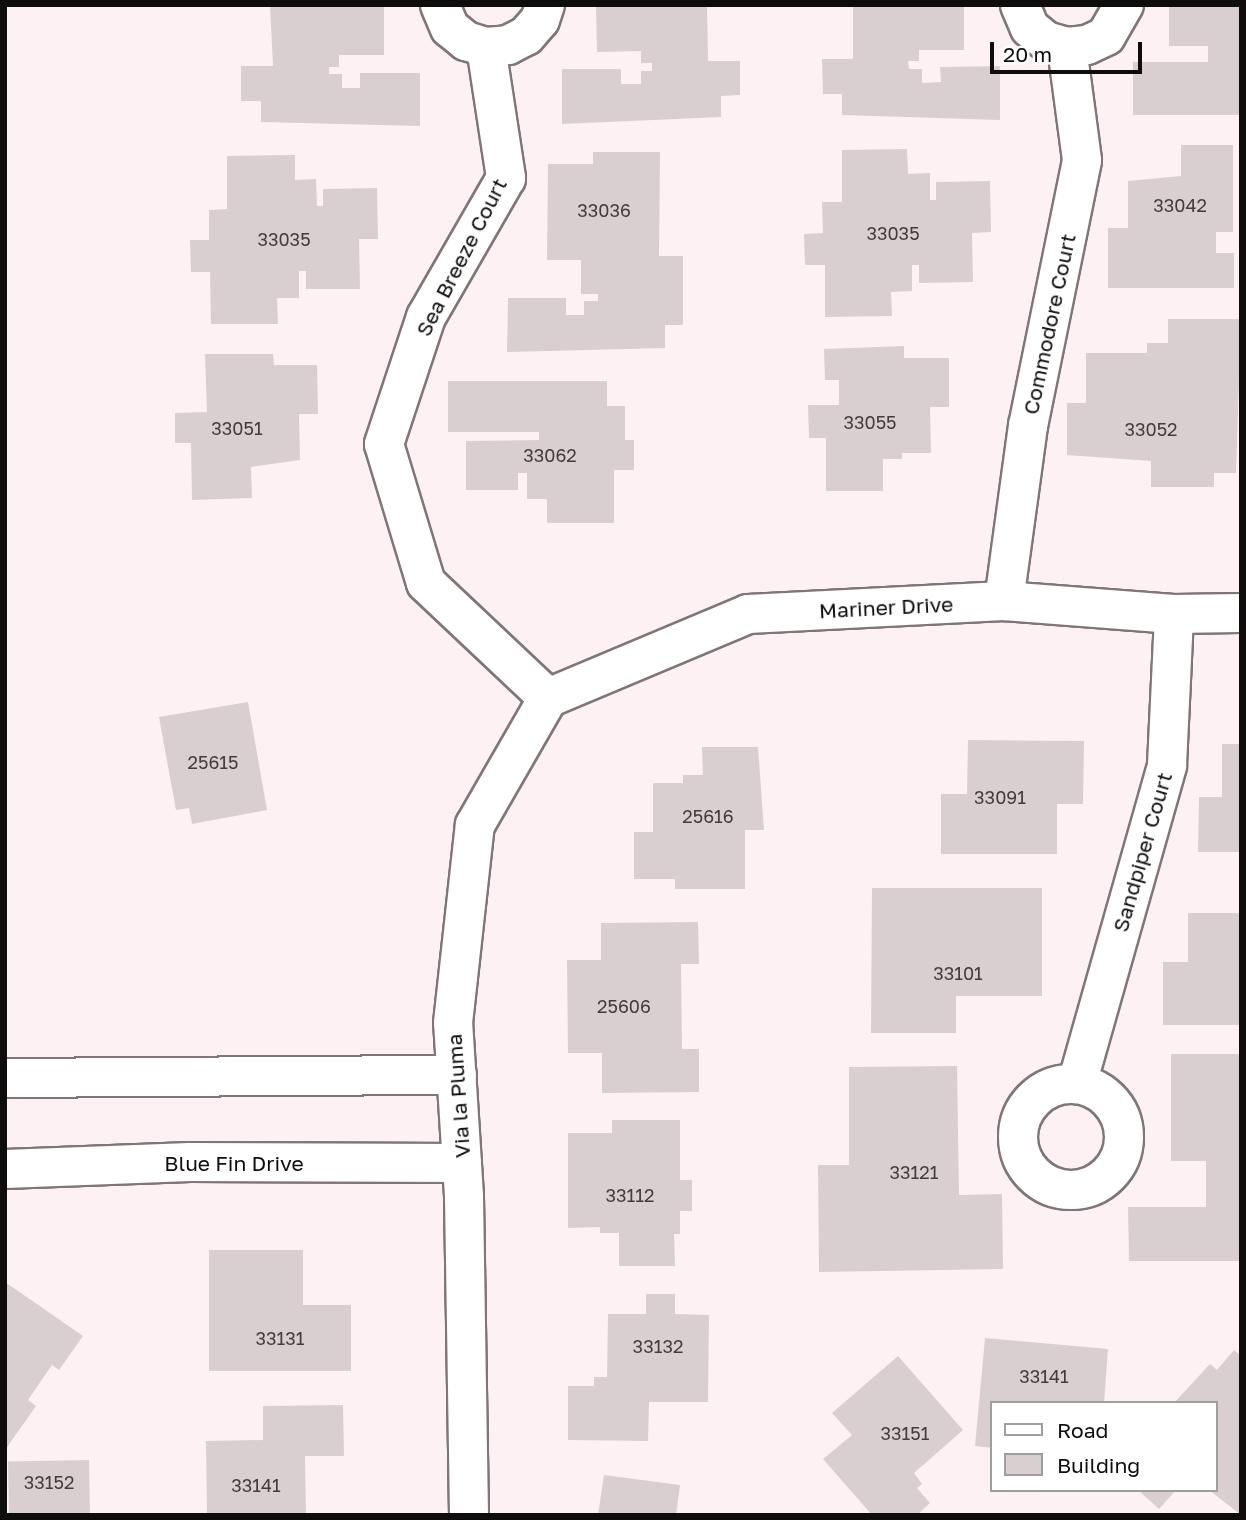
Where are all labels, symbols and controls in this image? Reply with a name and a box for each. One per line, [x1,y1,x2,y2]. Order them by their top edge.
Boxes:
scale bar [994,28,1146,72]
text: 20 m [1003,41,1052,67]
street label: Sea Breeze Court [410,174,512,340]
house number: 33042 [1153,194,1207,216]
house number: 33036 [577,199,631,221]
house number: 33035 [866,222,920,244]
house number: 33035 [257,228,311,250]
street label: Commodore Court [1018,231,1080,417]
house number: 33055 [843,411,897,433]
house number: 33051 [211,417,263,439]
house number: 33052 [1124,418,1178,440]
house number: 33062 [523,444,577,466]
street label: Mariner Drive [818,591,954,623]
house number: 25615 [188,751,238,773]
street label: Sandpiper Court [1107,769,1177,935]
house number: 33091 [974,786,1026,808]
house number: 25616 [682,805,734,827]
house number: 33101 [933,962,983,984]
house number: 25606 [597,995,651,1017]
street label: Via la Pluma [441,1033,475,1159]
street label: Blue Fin Drive [164,1150,304,1176]
house number: 33121 [890,1161,938,1183]
house number: 33112 [606,1184,654,1206]
house number: 33131 [255,1327,305,1349]
house number: 33132 [633,1335,683,1357]
house number: 33141 [1019,1365,1069,1387]
legend [990,1401,1218,1492]
text: Road [1057,1417,1108,1443]
house number: 33151 [881,1422,929,1444]
text: Building [1057,1452,1140,1478]
house number: 33152 [24,1471,74,1493]
house number: 33141 [231,1474,281,1496]

